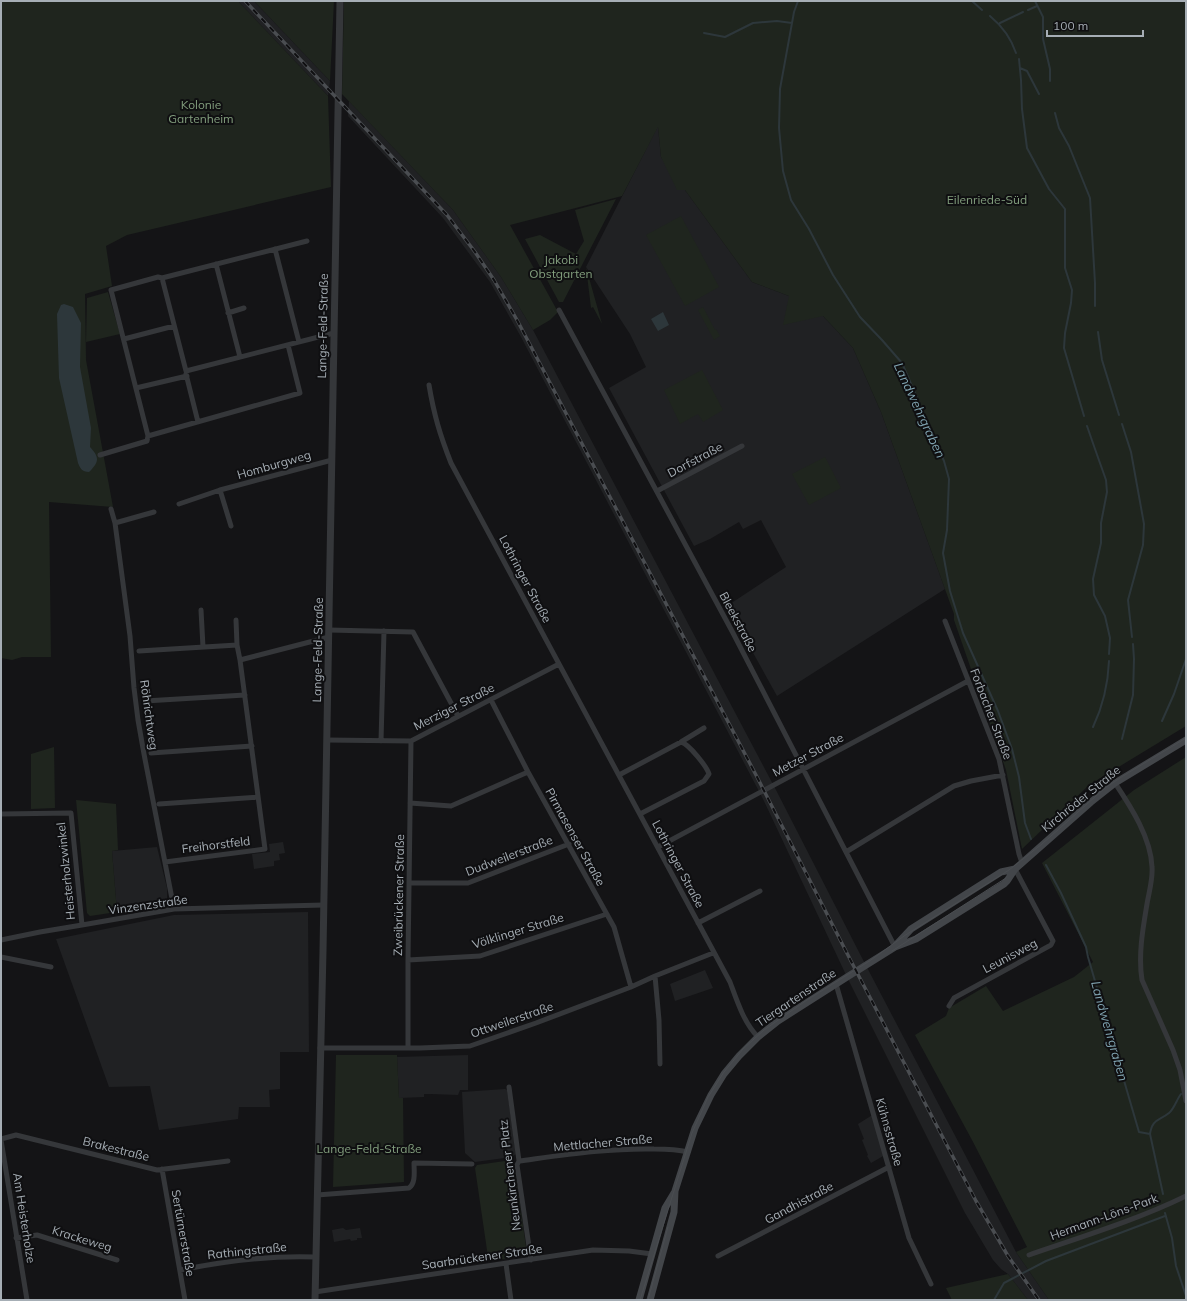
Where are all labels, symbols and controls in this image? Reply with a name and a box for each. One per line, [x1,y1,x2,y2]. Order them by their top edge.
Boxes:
scale bar [1047,12,1143,38]
text: 100 m [1053,18,1088,33]
park label: Kolonie Gartenheim [168,97,234,126]
park label: Eilenriede-Süd [947,192,1027,207]
park label: Jakobi Obstgarten [529,252,593,281]
street label: Lange-Feld-Straße [314,273,331,379]
water label: Landwehrgraben [891,360,949,460]
street label: Dorfstraße [665,439,725,480]
street label: Homburgweg [235,447,313,482]
street label: Lothringer Straße [496,532,555,625]
street label: Bleekstraße [716,589,761,654]
street label: Lange-Feld-Straße [309,597,326,703]
street label: Forbacher Straße [967,666,1016,762]
street label: Röhrichtweg [137,679,162,751]
street label: Merziger Straße [411,680,497,733]
street label: Metzer Straße [770,730,846,780]
street label: Kirchröder Straße [1038,762,1123,835]
street label: Pirmasenser Straße [542,785,609,888]
street label: Lothringer Straße [649,817,708,910]
street label: Heisterholzwinkel [53,821,78,921]
street label: Dudweilerstraße [463,832,555,879]
street label: Freihorstfeld [181,833,251,856]
street label: Zweibrückener Straße [390,834,407,956]
street label: Vinzenzstraße [107,892,188,917]
street label: Völklinger Straße [470,909,565,952]
street label: Leunisweg [980,935,1040,976]
street label: Tiergartenstraße [753,965,839,1030]
water label: Landwehrgraben [1088,979,1132,1083]
street label: Ottweilerstraße [468,998,555,1041]
street label: Kühnsstraße [873,1096,906,1168]
street label: Neunkirchener Platz [495,1119,524,1231]
street label: Mettlacher Straße [553,1131,653,1154]
street label: Brakestraße [81,1133,151,1164]
park label: Lange-Feld-Straße [316,1141,422,1156]
street label: Am Heisterholze [10,1172,39,1264]
street label: Gandhistraße [762,1178,836,1227]
street label: Sertürnerstraße [168,1188,198,1277]
street label: Hermann-Löns-Park [1048,1190,1161,1243]
street label: Krackeweg [50,1222,114,1255]
street label: Rathingstraße [207,1239,287,1262]
street label: Saarbrückener Straße [421,1241,543,1272]

